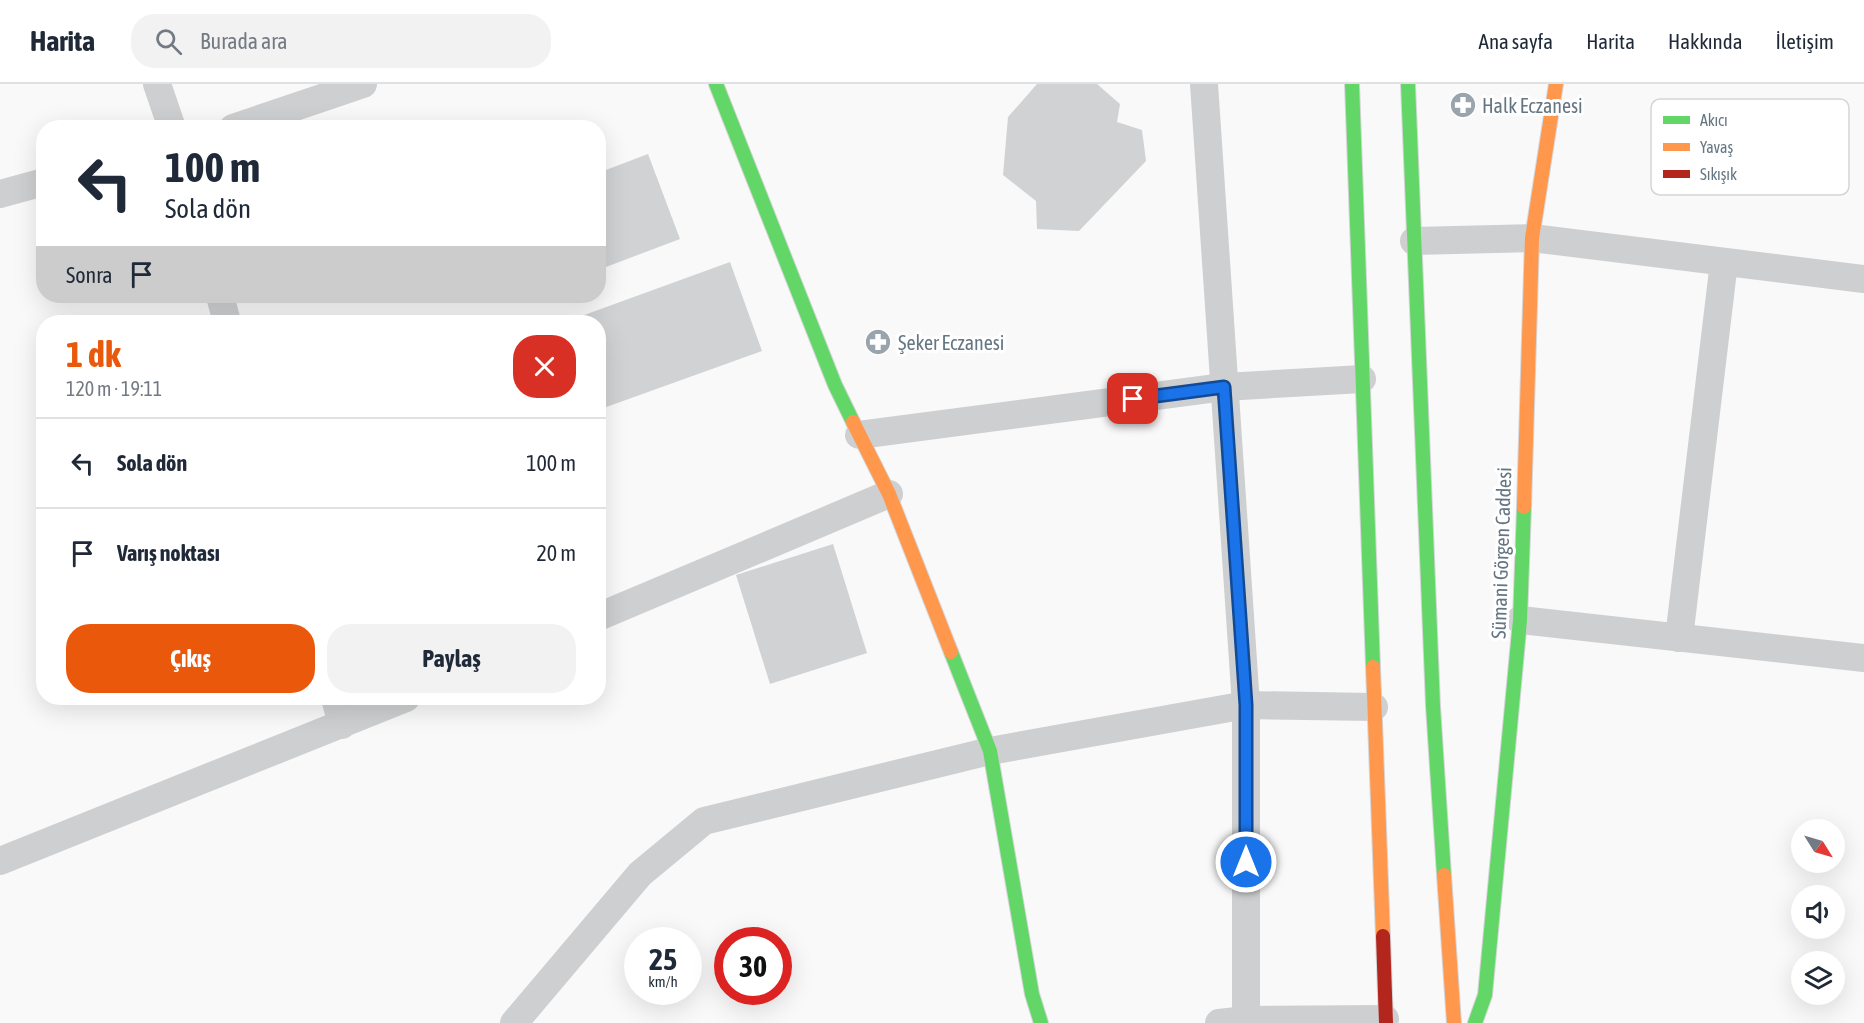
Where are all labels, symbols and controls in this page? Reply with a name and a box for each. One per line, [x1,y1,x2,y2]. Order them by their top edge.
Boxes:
search box [131,14,551,68]
text: Harita [30,25,95,57]
icon: search [152,25,185,58]
text: Burada ara [200,28,288,54]
text: Ana sayfa [1479,29,1553,53]
text: Harita [1586,29,1635,53]
text: Hakkında [1668,29,1743,53]
text: İletişim [1776,29,1834,53]
pharmacy icon: Halk Eczanesi [1448,90,1478,120]
place label: Halk Eczanesi [1482,94,1583,117]
legend [1651,99,1849,195]
text: Akıcı [1700,111,1728,129]
text: Yavaş [1700,138,1733,157]
text: 100 m [165,143,260,191]
icon: left [66,144,144,222]
text: Sıkışık [1700,165,1737,184]
text: Sola dön [165,193,251,224]
icon: arrive [125,258,158,291]
text: Sonra [66,262,113,288]
pharmacy icon: Şeker Eczanesi [863,327,893,357]
place label: Şeker Eczanesi [898,331,1004,354]
text: 1 dk [66,333,121,375]
button: close [513,335,576,398]
pin [1107,373,1158,424]
text: 120 m · 19:11 [66,377,162,400]
icon: arrive [1116,382,1149,415]
icon: left [66,447,99,480]
text: Sola dön [117,450,187,476]
text: 100 m [526,450,576,476]
street label: Sümani Görgen Caddesi [1487,467,1515,639]
icon: arrive [66,537,99,570]
text: Varış noktası [117,540,220,566]
text: 20 m [536,540,576,566]
button: Çıkış [66,624,315,693]
button: Paylaş [327,624,576,693]
north arrow [1791,819,1845,873]
map controls [1791,819,1845,1005]
position arrow [1214,830,1278,894]
button: sound [1791,885,1845,939]
speed limit sign: 30 [714,927,792,1005]
text: 25 [649,942,677,976]
button: layers [1791,951,1845,1005]
text: km/h [648,973,678,990]

